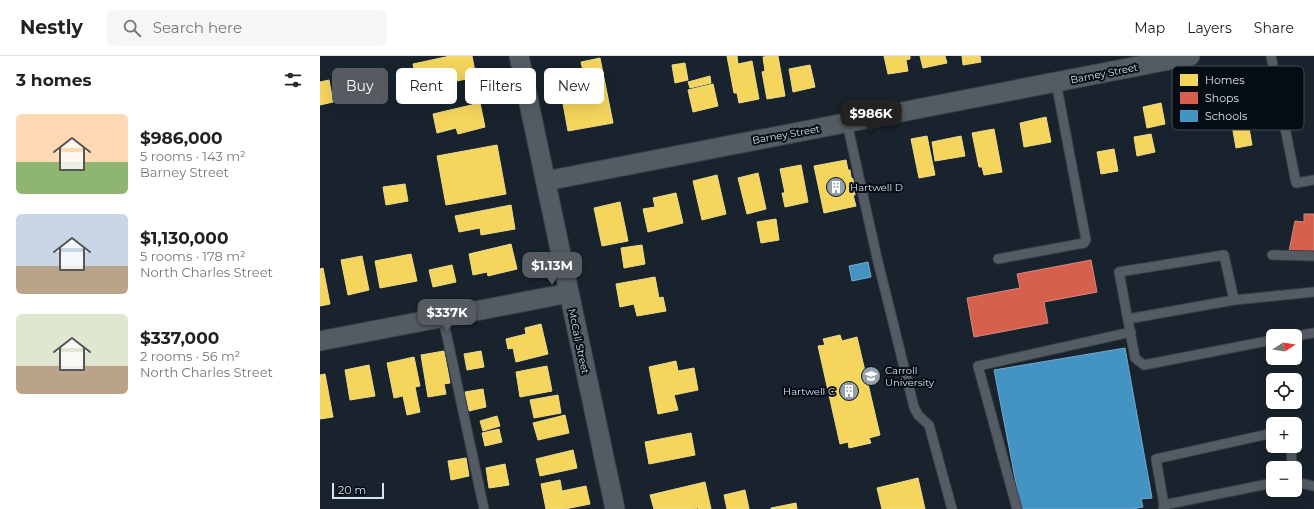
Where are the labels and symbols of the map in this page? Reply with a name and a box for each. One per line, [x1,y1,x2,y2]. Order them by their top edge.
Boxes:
street label: Barney Street [1069,61,1139,86]
legend [1172,66,1304,130]
text: Homes [1205,73,1245,87]
text: Shops [1205,91,1240,105]
pin: $986K [843,100,899,134]
text: Schools [1205,109,1248,123]
street label: Barney Street [751,122,821,147]
building icon: Hartwell D [825,176,847,198]
place label: Hartwell D [850,181,903,194]
pin: $1.13M [519,252,585,286]
pin: $337K [419,299,475,333]
street label: McCall Street [565,307,592,375]
north arrow [1266,329,1302,365]
place label: Carroll University [885,364,935,389]
school or university icon: Carroll University [860,365,882,387]
building icon: Hartwell C [838,380,860,402]
place label: Hartwell C [783,385,835,398]
scale bar [332,481,384,500]

